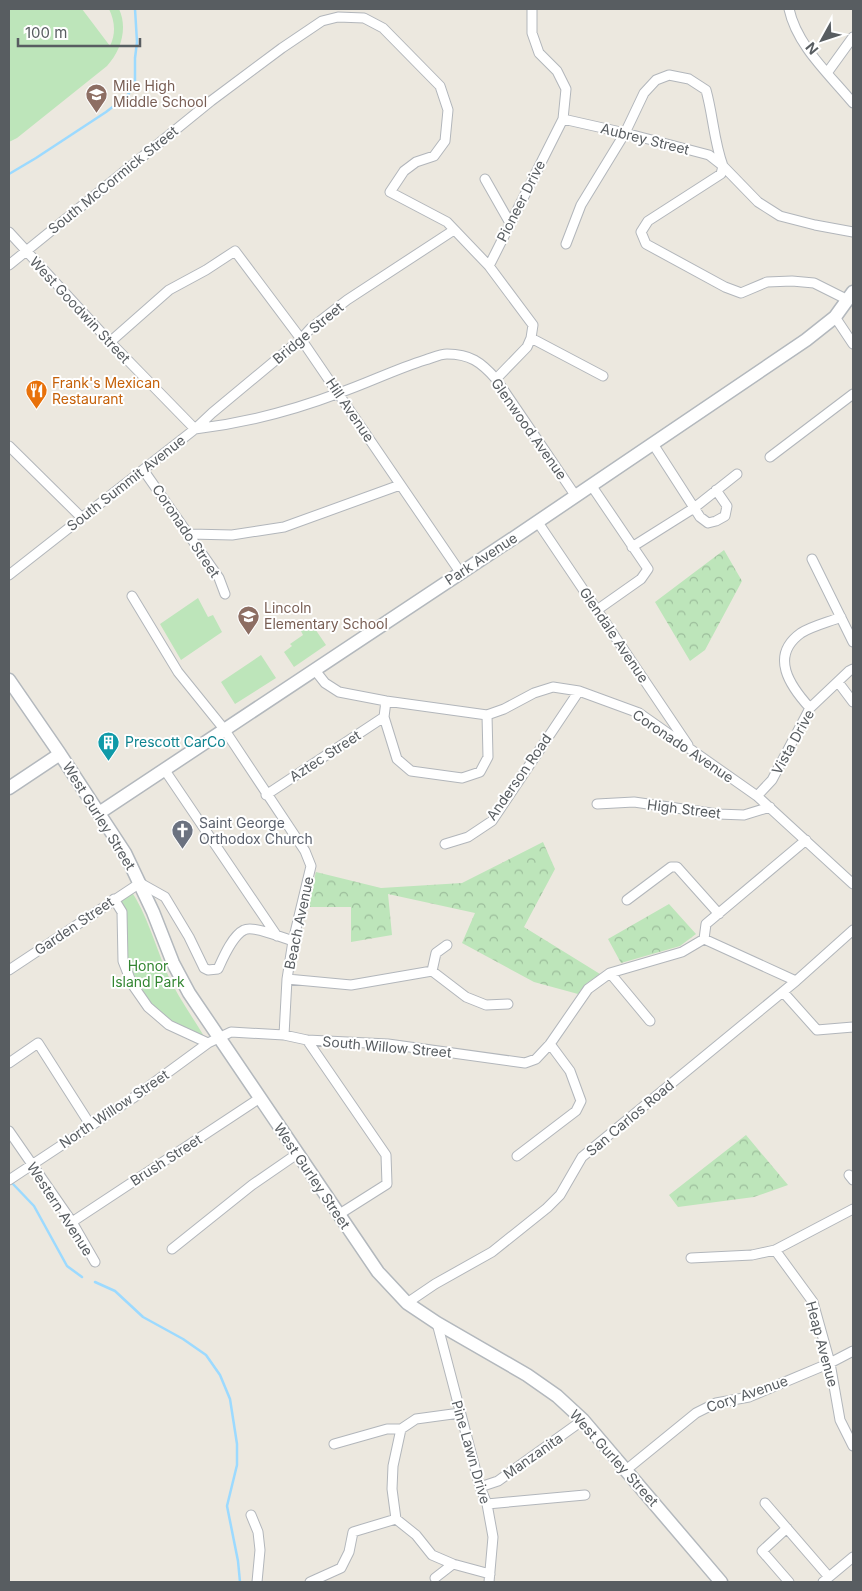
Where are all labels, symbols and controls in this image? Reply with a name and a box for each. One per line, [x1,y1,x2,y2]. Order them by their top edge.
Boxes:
scale bar [18,15,140,47]
north arrow [797,15,847,65]
text: 100 m [25,23,67,42]
text: N [802,39,822,58]
place label: Mile High Middle School [113,77,207,110]
school or university icon: Mile High Middle School [85,82,109,113]
street label: Aubrey Street [599,119,692,158]
street label: South McCormick Street [44,122,181,237]
street label: Pioneer Drive [493,157,548,244]
street label: West Goodwin Street [27,253,134,367]
street label: Bridge Street [269,298,347,367]
place label: Frank's Mexican Restaurant [52,374,160,407]
street label: Hill Avenue [323,374,378,445]
street label: Glenwood Avenue [488,375,571,483]
restaurant icon: Frank's Mexican Restaurant [24,379,48,410]
street label: South Summit Avenue [63,431,188,534]
street label: Coronado Street [149,481,224,581]
street label: Park Avenue [441,529,520,588]
street label: Glendale Avenue [576,584,653,686]
place label: Lincoln Elementary School [264,599,388,632]
school or university icon: Lincoln Elementary School [236,604,260,635]
street label: Coronado Avenue [629,705,737,786]
street label: Vista Drive [768,706,817,777]
street label: Aztec Street [286,726,364,785]
building icon: Prescott CarCo [97,730,121,761]
street label: Anderson Road [482,730,555,823]
place label: Prescott CarCo [125,733,226,750]
street label: West Gurley Street [59,759,140,873]
street label: High Street [646,796,722,822]
place label: Saint George Orthodox Church [199,814,313,847]
church icon: Saint George Orthodox Church [171,819,195,850]
street label: Beach Avenue [280,875,317,971]
street label: Garden Street [31,893,117,958]
park label: Honor Island Park [111,957,185,990]
street label: South Willow Street [322,1032,453,1061]
street label: North Willow Street [56,1065,172,1151]
street label: San Carlos Road [582,1076,677,1159]
street label: West Gurley Street [271,1120,354,1232]
street label: Brush Street [127,1130,205,1189]
street label: Western Avenue [24,1159,97,1259]
street label: Heap Avenue [803,1299,842,1389]
street label: Cory Avenue [704,1372,790,1415]
street label: Pine Lawn Drive [449,1398,494,1506]
street label: West Gurley Street [567,1406,662,1510]
street label: Manzanita [500,1429,566,1482]

